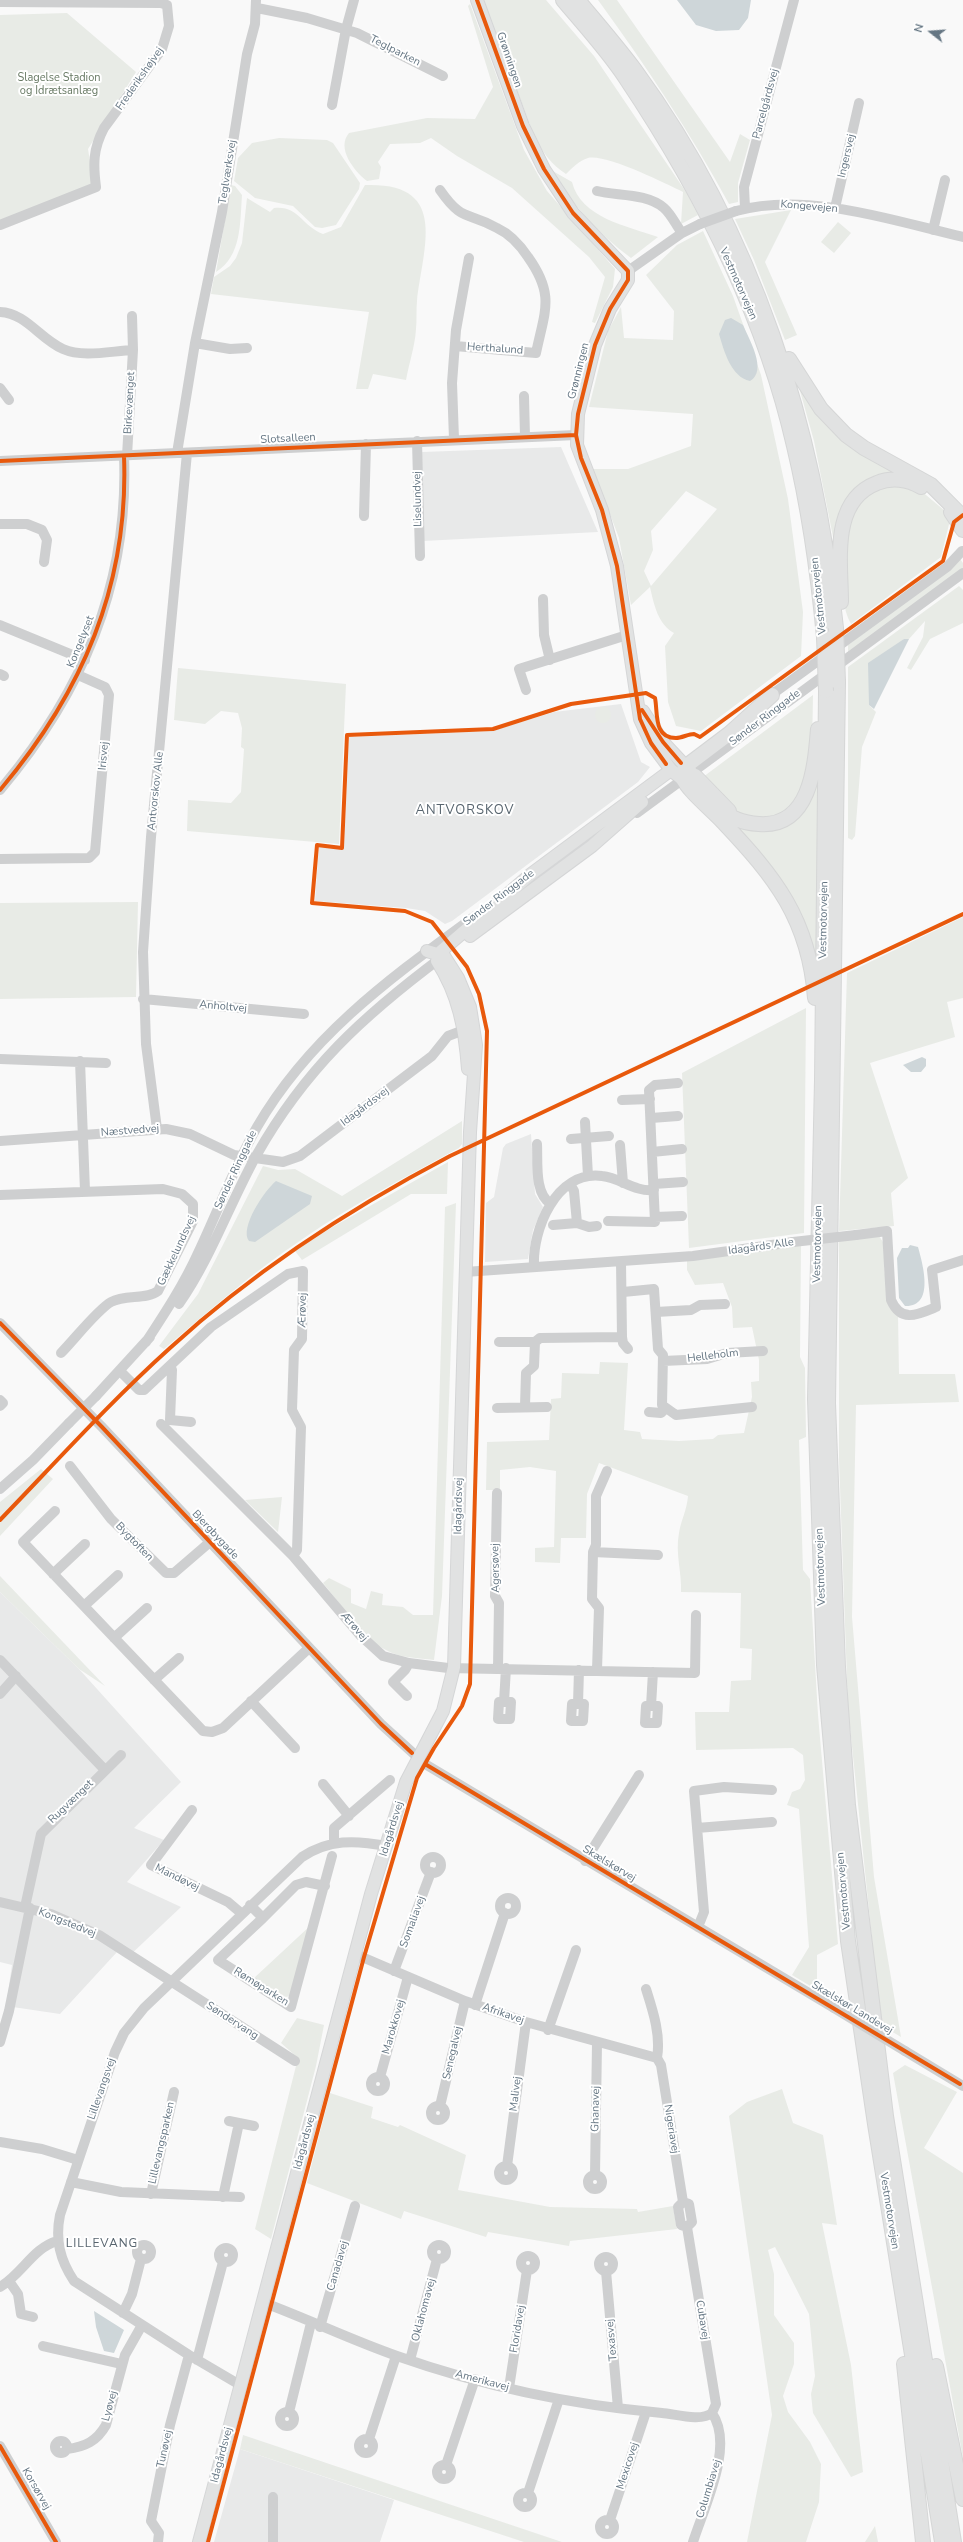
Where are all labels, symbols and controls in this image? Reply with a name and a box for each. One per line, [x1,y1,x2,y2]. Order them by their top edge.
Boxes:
north arrow [911,12,951,52]
text: N [911,22,927,34]
street label: Grønningen [493,31,525,89]
street label: Teglparken [368,33,422,69]
street label: Frederikshøjvej [113,45,167,113]
street label: Parcelgårdsvej [750,67,782,141]
park label: Slagelse Stadion og Idrætsanlæg [17,71,101,97]
street label: Ingersvej [836,133,858,179]
street label: Teglværksvej [216,139,240,205]
street label: Kongevejen [780,198,838,216]
street label: Vestmotorvejen [716,246,760,322]
street label: Herthalund [466,340,524,358]
street label: Grønningen [566,341,592,401]
street label: Birkevænget [122,371,138,435]
street label: Slotsalleen [260,431,316,447]
street label: Liselundvej [411,471,425,527]
street label: Vestmotorvejen [808,557,830,635]
street label: Kongelyset [65,614,97,670]
street label: Sønder Ringgade [727,687,803,749]
street label: Irisvej [96,741,112,771]
street label: Antvorskov Alle [145,751,167,831]
district label: ANTVORSKOV [416,803,514,819]
street label: Sønder Ringgade [461,867,537,929]
street label: Vestmotorvejen [817,881,831,959]
street label: Anholtvej [199,998,247,1016]
street label: Idagårdsvej [338,1085,392,1129]
street label: Næstvedvej [100,1122,160,1140]
street label: Sønder Ringgade [212,1129,260,1211]
street label: Vestmotorvejen [811,1205,825,1283]
street label: Gækkelundsvej [155,1214,199,1288]
street label: Idagårds Alle [727,1236,795,1258]
street label: Ærøvej [296,1293,310,1327]
street label: Helleholm [687,1346,739,1366]
street label: Idagårdsvej [452,1477,466,1535]
street label: Bjergbygade [189,1508,241,1562]
street label: Bygtoften [112,1520,156,1564]
street label: Vestmotorvejen [813,1528,829,1606]
street label: Agersøvej [489,1543,503,1593]
street label: Ærøvej [338,1610,370,1644]
street label: Rugvænget [46,1777,96,1827]
street label: Idagårdsvej [377,1800,407,1858]
street label: Skælskørvej [580,1843,638,1885]
street label: Vestmotorvejen [834,1852,854,1930]
street label: Mandøvej [153,1862,201,1894]
street label: Somaliavej [398,1894,428,1950]
street label: Kongstedvej [36,1905,98,1941]
street label: Rømøparken [231,1965,291,2009]
street label: Skælskør Landevej [809,1978,895,2038]
street label: Marokkovej [380,1998,408,2056]
street label: Søndervang [203,1999,261,2043]
street label: Afrikavej [480,2001,526,2027]
street label: Senegalvej [440,2025,466,2081]
street label: Lillevangsvej [85,2057,119,2121]
street label: Malivej [507,2076,525,2112]
street label: Ghanavej [589,2086,603,2132]
street label: Lillevangsparken [146,2101,178,2185]
street label: Nigeriavej [661,2104,681,2154]
street label: Idagårdsvej [291,2113,319,2171]
street label: Vestmotorvejen [876,2172,902,2250]
district label: LILLEVANG [66,2237,138,2251]
street label: Canadavej [325,2240,351,2292]
street label: Oklahomavej [409,2277,439,2343]
street label: Cubavej [692,2299,712,2341]
street label: Floridavej [508,2304,528,2354]
street label: Texasvej [604,2318,620,2362]
street label: Amerikavej [454,2368,510,2394]
street label: Lyøvej [100,2389,120,2423]
street label: Idagårdsvej [208,2426,236,2484]
street label: Tunøvej [155,2429,175,2469]
street label: Mexicovej [614,2441,642,2491]
street label: Columbiavej [694,2458,724,2520]
street label: Korsørvej [19,2466,53,2512]

